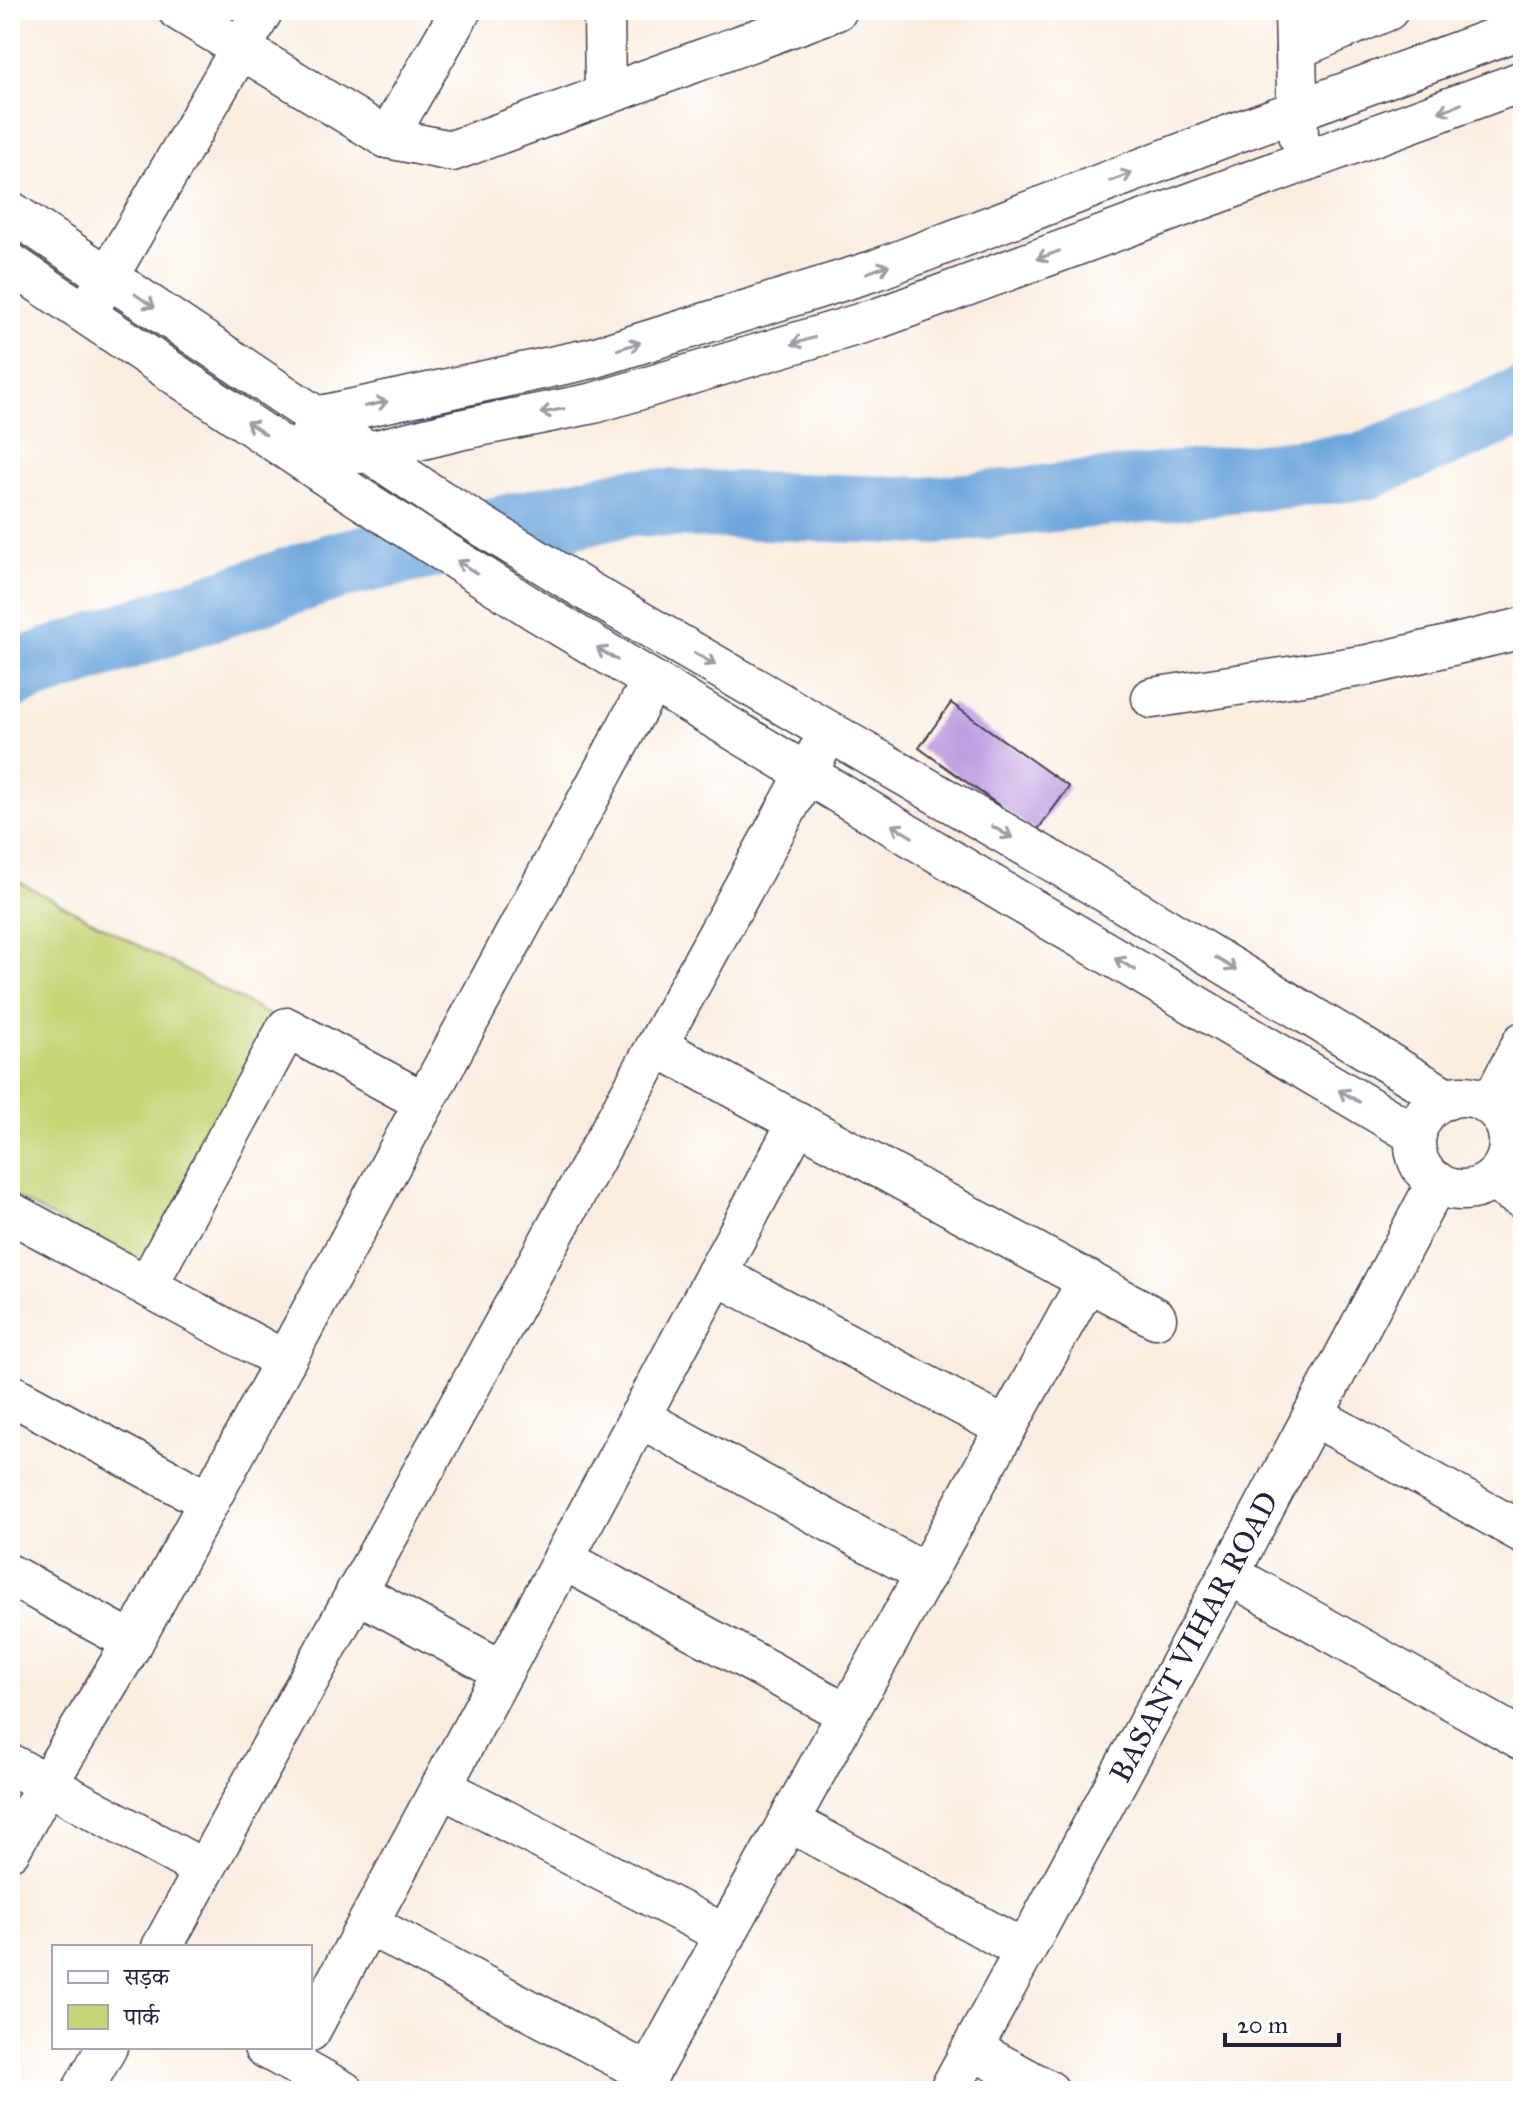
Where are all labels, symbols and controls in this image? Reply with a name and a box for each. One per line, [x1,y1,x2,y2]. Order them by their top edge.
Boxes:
one-way arrow [1438,102,1463,116]
one-way arrow [1108,169,1133,183]
one-way arrow [1036,249,1061,264]
one-way arrow [865,261,889,275]
one-way arrow [133,293,156,309]
one-way arrow [790,334,816,349]
one-way arrow [617,338,642,353]
one-way arrow [363,396,388,411]
one-way arrow [540,404,566,419]
one-way arrow [245,420,267,437]
one-way arrow [456,559,479,575]
one-way arrow [596,646,619,662]
one-way arrow [693,651,716,667]
one-way arrow [891,823,914,839]
one-way arrow [990,824,1013,840]
one-way arrow [1114,956,1137,972]
one-way arrow [1214,957,1237,973]
one-way arrow [1338,1088,1361,1104]
street label: BASANT VIHAR ROAD [1102,1485,1286,1789]
legend [52,1945,312,2049]
text: सड़क [123,1962,171,1992]
scale bar [1225,1997,1339,2047]
text: पार्क [123,2002,161,2032]
text: 20 m [1237,2010,1288,2040]

